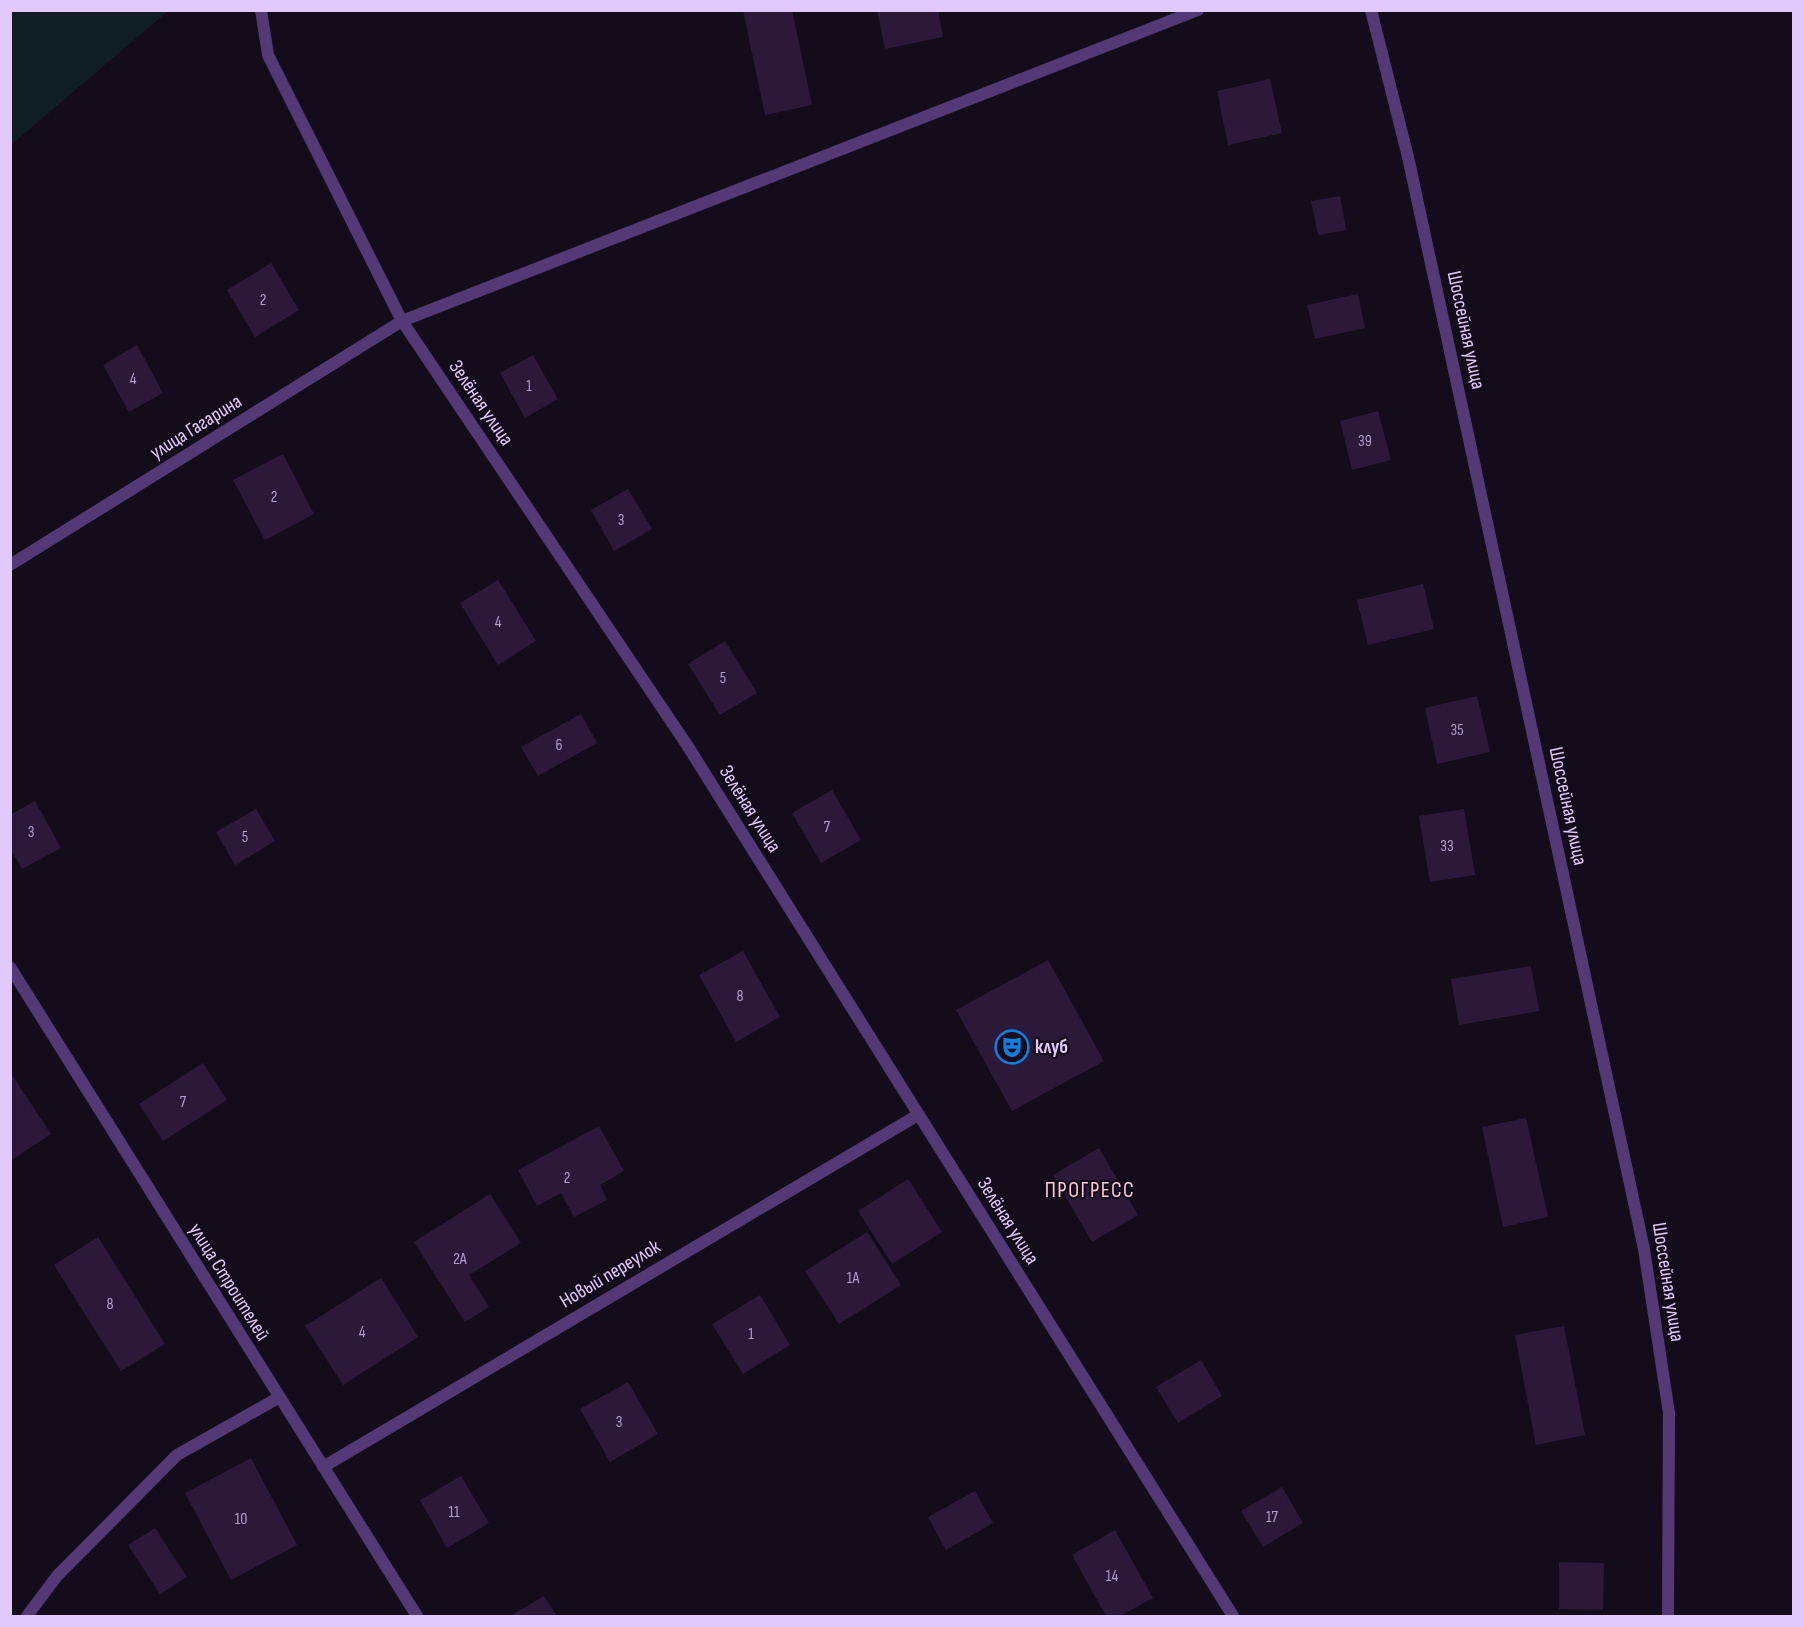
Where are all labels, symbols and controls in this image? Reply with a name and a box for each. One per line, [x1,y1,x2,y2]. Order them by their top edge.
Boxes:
street label: Шоссейная улица [1442,269,1490,391]
house number: 2 [260,291,266,310]
street label: Зелёная улица [444,356,518,450]
house number: 4 [130,370,137,389]
house number: 1 [526,377,532,396]
street label: улица Гагарина [146,389,246,465]
house number: 39 [1358,432,1372,451]
house number: 2 [271,488,277,507]
house number: 3 [618,511,624,530]
house number: 4 [495,613,502,632]
house number: 5 [720,669,726,688]
house number: 35 [1450,721,1464,740]
house number: 6 [555,736,563,755]
street label: Шоссейная улица [1544,745,1592,867]
street label: Зелёная улица [714,761,786,857]
house number: 7 [824,818,831,837]
house number: 3 [28,823,34,842]
house number: 5 [242,828,248,847]
house number: 33 [1440,837,1454,856]
house number: 8 [736,987,744,1006]
theatre icon: клуб [994,1029,1030,1065]
place label: клуб [1035,1035,1068,1059]
house number: 7 [180,1093,187,1112]
house number: 2 [564,1169,570,1188]
street label: Зелёная улица [972,1173,1044,1269]
district label: ПРОГРЕСС [1045,1177,1135,1204]
street label: улица Строителей [183,1219,275,1345]
street label: Шоссейная улица [1647,1221,1689,1343]
street label: Новый переулок [555,1234,665,1313]
house number: 2А [453,1250,467,1269]
house number: 1А [847,1269,859,1288]
house number: 8 [106,1295,114,1314]
house number: 4 [359,1323,366,1342]
house number: 1 [748,1325,754,1344]
house number: 3 [616,1413,622,1432]
house number: 11 [448,1503,460,1522]
house number: 17 [1266,1508,1279,1527]
house number: 10 [235,1510,247,1529]
house number: 14 [1106,1567,1118,1586]

